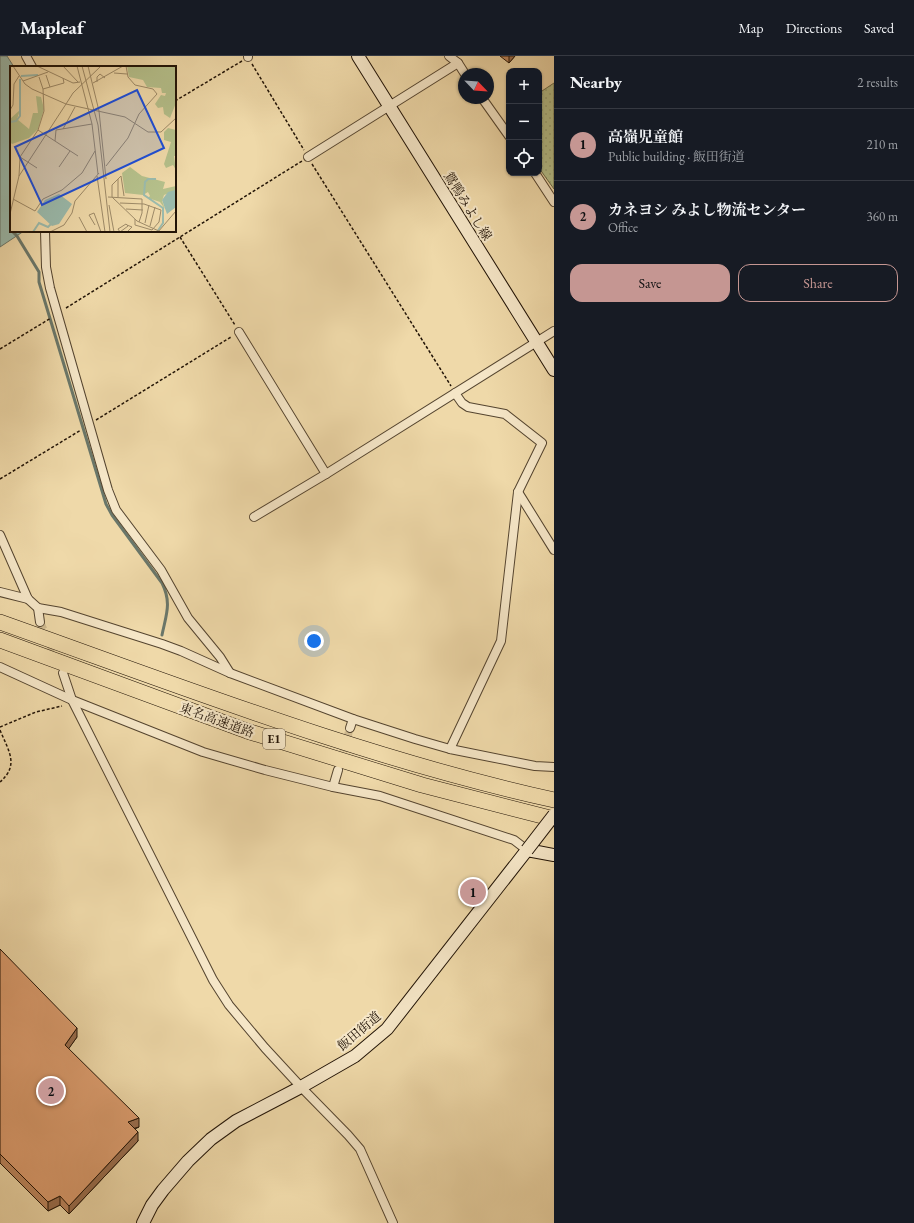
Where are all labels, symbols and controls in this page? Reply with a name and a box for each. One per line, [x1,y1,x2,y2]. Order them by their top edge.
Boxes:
text: Mapleaf [20,15,84,40]
text: Map [738,19,764,37]
text: Directions [786,19,842,37]
text: Saved [864,19,894,37]
inset map [10,66,176,232]
north arrow [458,68,494,104]
map controls [506,68,542,176]
button: + [506,68,542,104]
text: Nearby [570,71,622,93]
text: 2 results [857,74,898,91]
button: − [506,104,542,140]
text: 高嶺児童館 [608,127,683,146]
text: 1 [580,136,586,153]
text: 210 m [867,136,898,153]
button: locate [506,140,542,176]
text: Public building · 飯田街道 [608,148,745,165]
street label: 鴛鴨みよし線 [440,168,496,244]
text: カネヨシ みよし物流センター [608,200,806,219]
text: 2 [580,208,586,225]
text: 360 m [867,208,898,225]
text: Office [608,219,638,236]
button: Save [570,264,730,302]
button: Share [738,264,898,302]
your location [304,631,324,651]
street label: 東名高速道路 [177,699,257,741]
road number: E1 [263,729,285,749]
pin: 1 [460,877,486,907]
street label: 飯田街道 [334,1008,384,1054]
pin: 2 [38,1076,64,1106]

